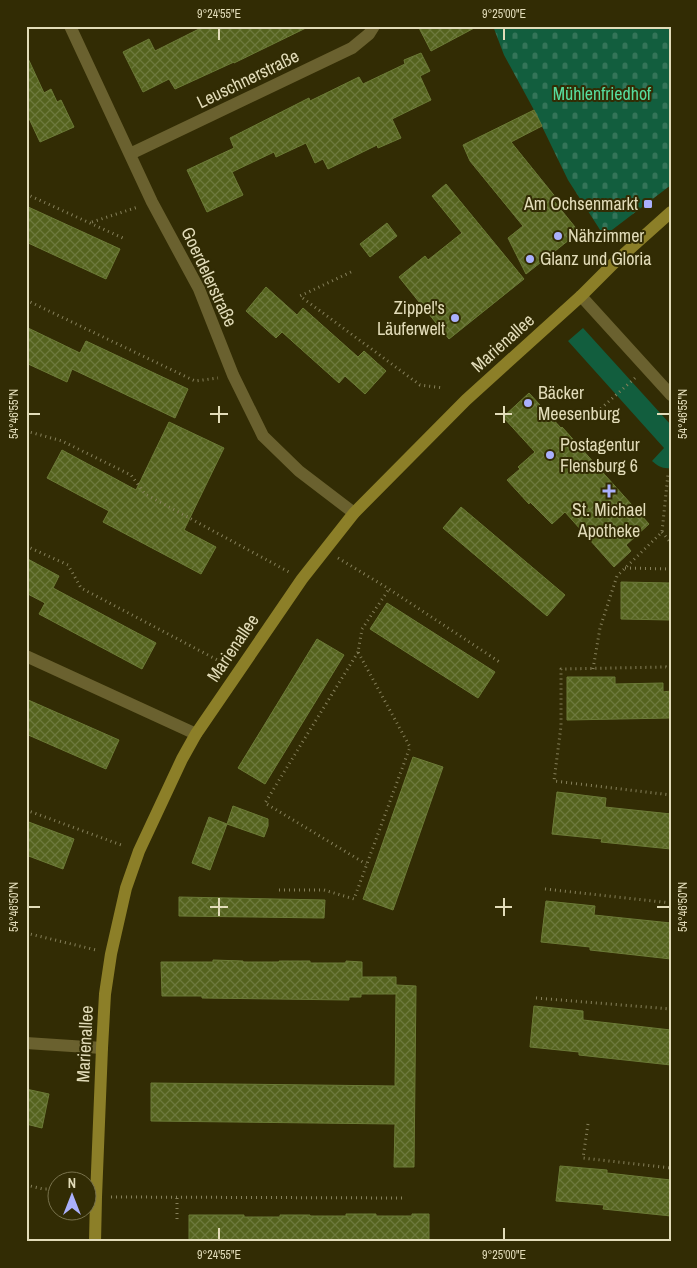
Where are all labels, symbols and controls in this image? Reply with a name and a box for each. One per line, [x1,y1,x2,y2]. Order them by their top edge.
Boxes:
text: 9°24'55"E [197,6,241,22]
text: 9°25'00"E [482,6,526,22]
street label: Leuschnerstraße [193,43,303,114]
park label: Mühlenfriedhof [553,81,652,106]
place label: Am Ochsenmarkt [523,191,638,216]
marker: Am Ochsenmarkt [642,198,654,210]
street label: Goerdelerstraße [175,223,243,331]
place label: Nähzimmer [568,223,644,248]
marker: Nähzimmer [552,230,564,242]
place label: Glanz und Gloria [540,246,652,271]
marker: Glanz und Gloria [524,253,536,265]
place label: Zippel's Läuferwelt [377,295,445,341]
street label: Marienallee [466,308,540,378]
marker: Zippel's Läuferwelt [449,312,461,324]
place label: Bäcker Meesenburg [538,380,621,426]
text: 54°46'55"N [6,389,22,439]
text: 54°46'55"N [675,389,691,439]
marker: Bäcker Meesenburg [522,397,534,409]
place label: Postagentur Flensburg 6 [560,432,640,478]
marker: Postagentur Flensburg 6 [544,449,556,461]
marker: St. Michael Apotheke [603,485,615,497]
place label: St. Michael Apotheke [572,497,646,543]
street label: Marienallee [201,609,265,687]
text: 54°46'50"N [6,882,22,932]
text: 54°46'50"N [675,882,691,932]
street label: Marienallee [70,1005,99,1083]
north arrow [48,1170,98,1220]
text: N [68,1174,76,1192]
text: 9°24'55"E [197,1247,241,1263]
text: 9°25'00"E [482,1247,526,1263]

